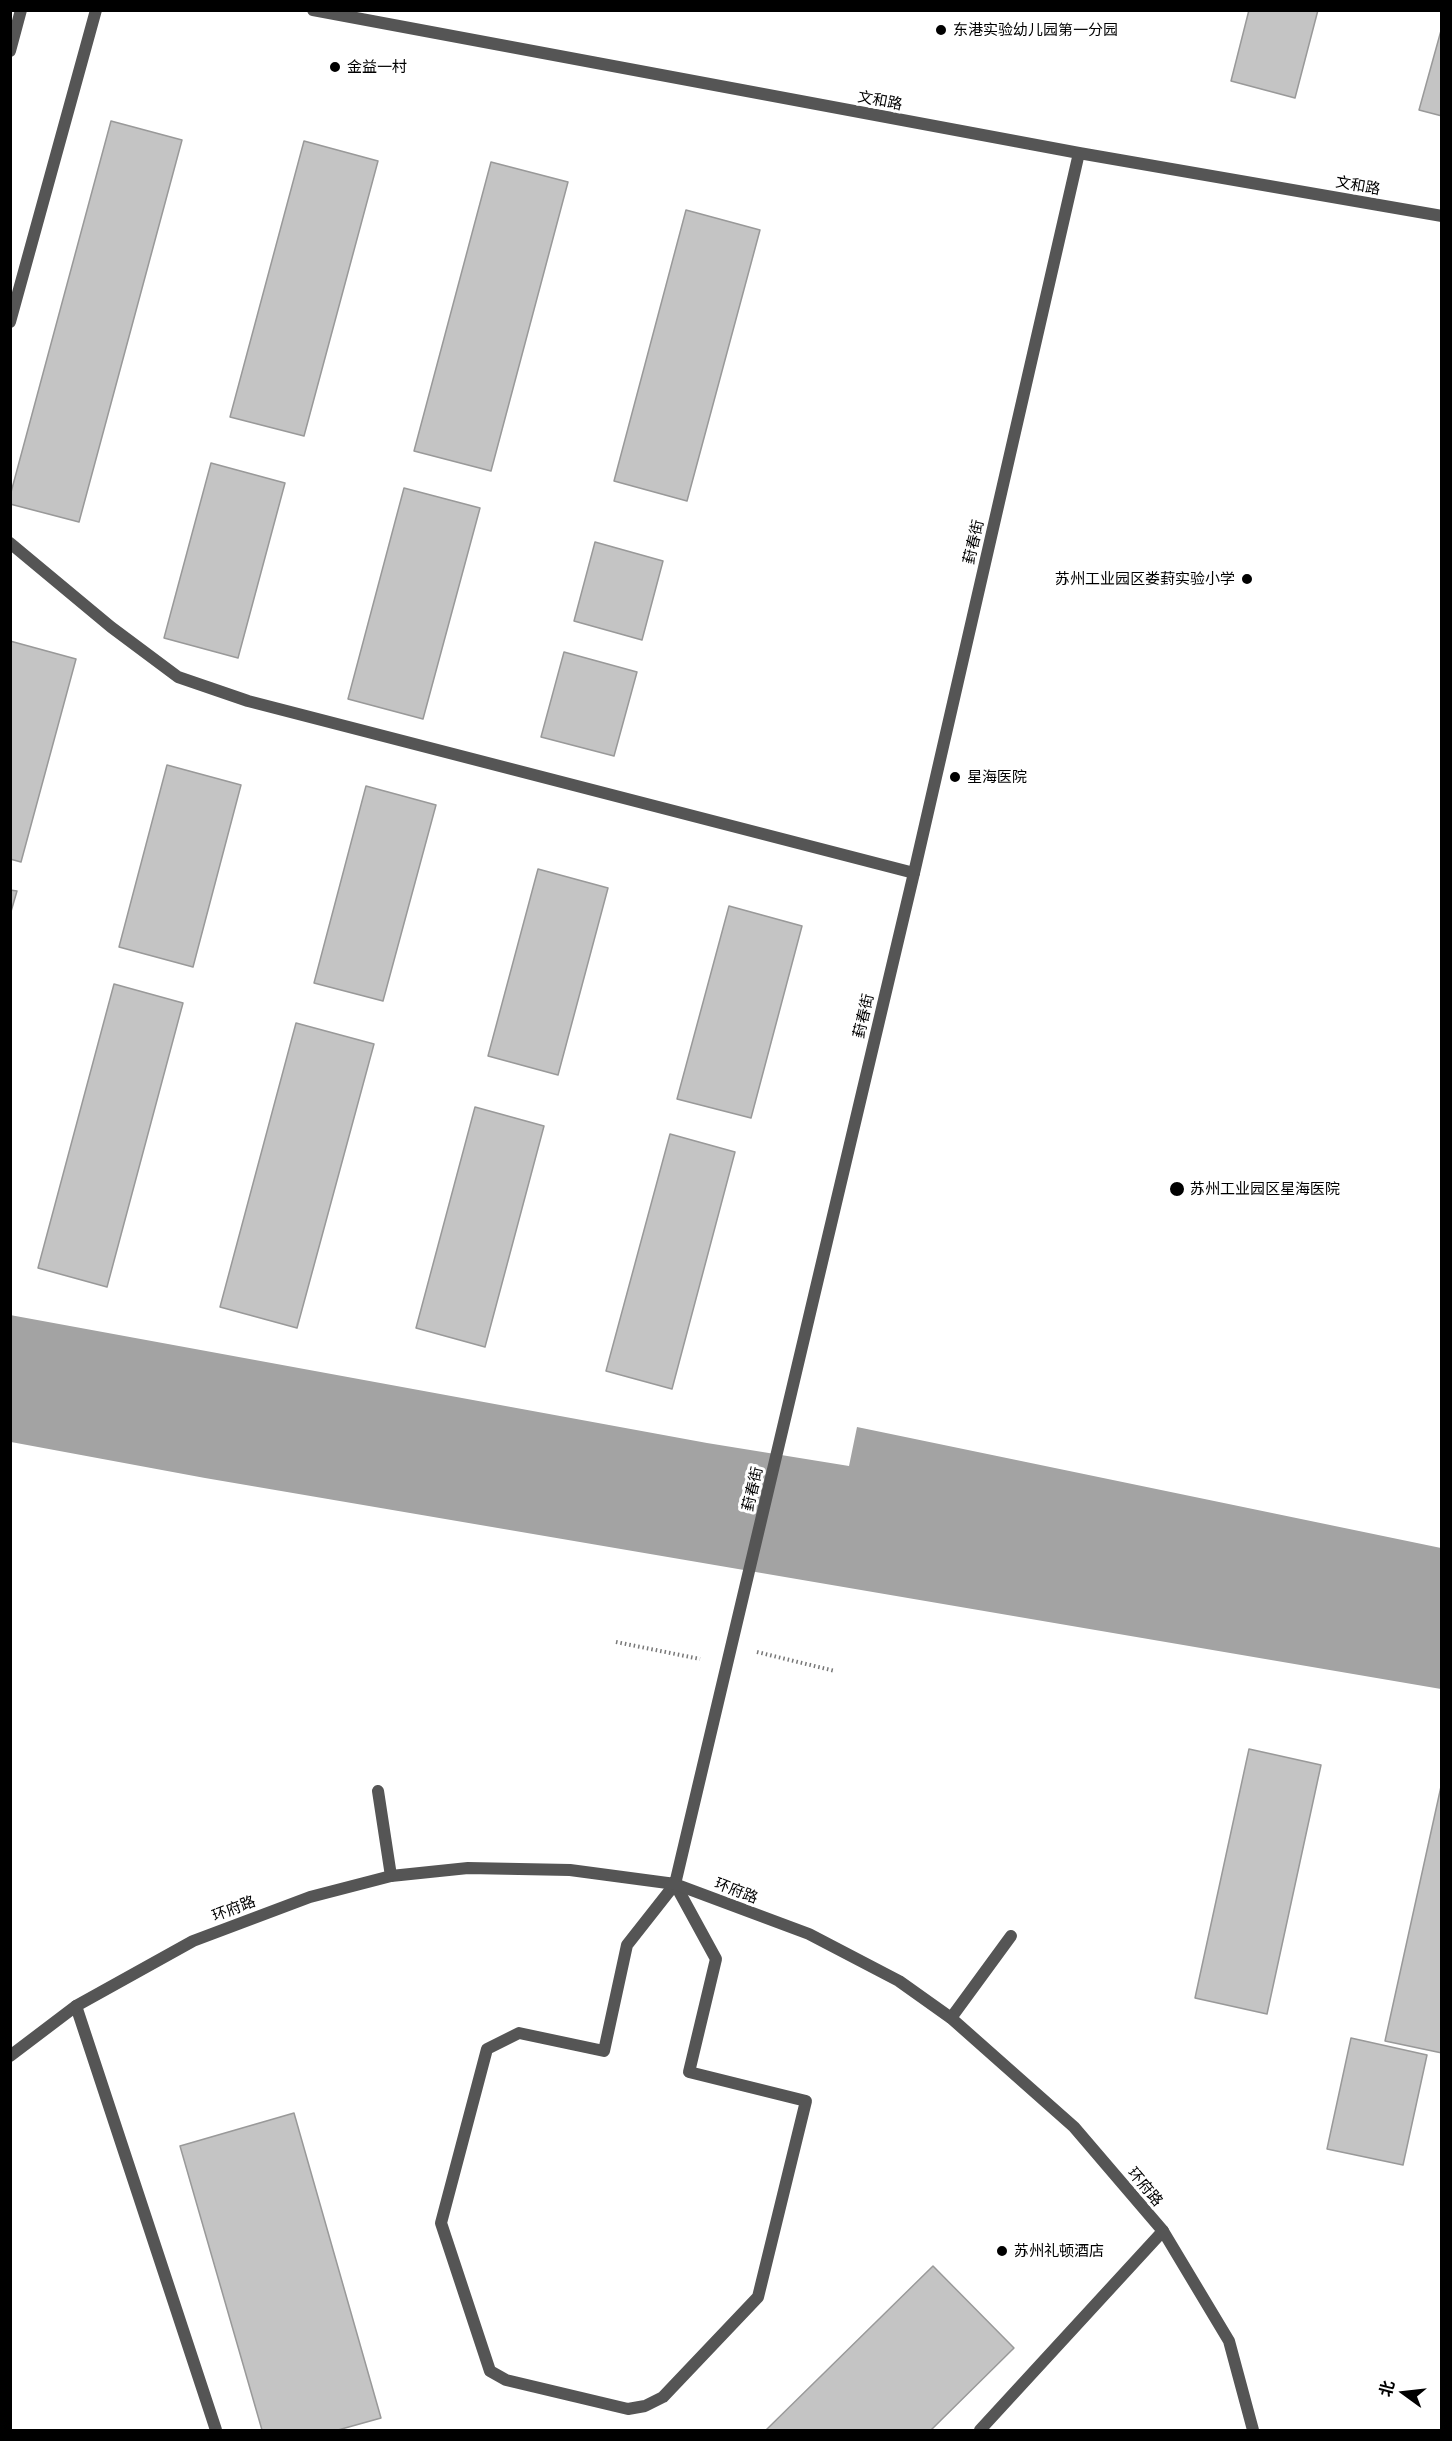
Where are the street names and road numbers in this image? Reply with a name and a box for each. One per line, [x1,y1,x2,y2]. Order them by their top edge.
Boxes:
street label: 文和路 [856,88,904,114]
street label: 文和路 [1334,173,1382,199]
street label: 葑春街 [960,518,988,566]
street label: 葑春街 [850,992,878,1040]
street label: 葑春街 [739,1465,767,1513]
street label: 环府路 [712,1875,760,1907]
street label: 环府路 [210,1893,258,1925]
street label: 环府路 [1124,2164,1166,2210]

